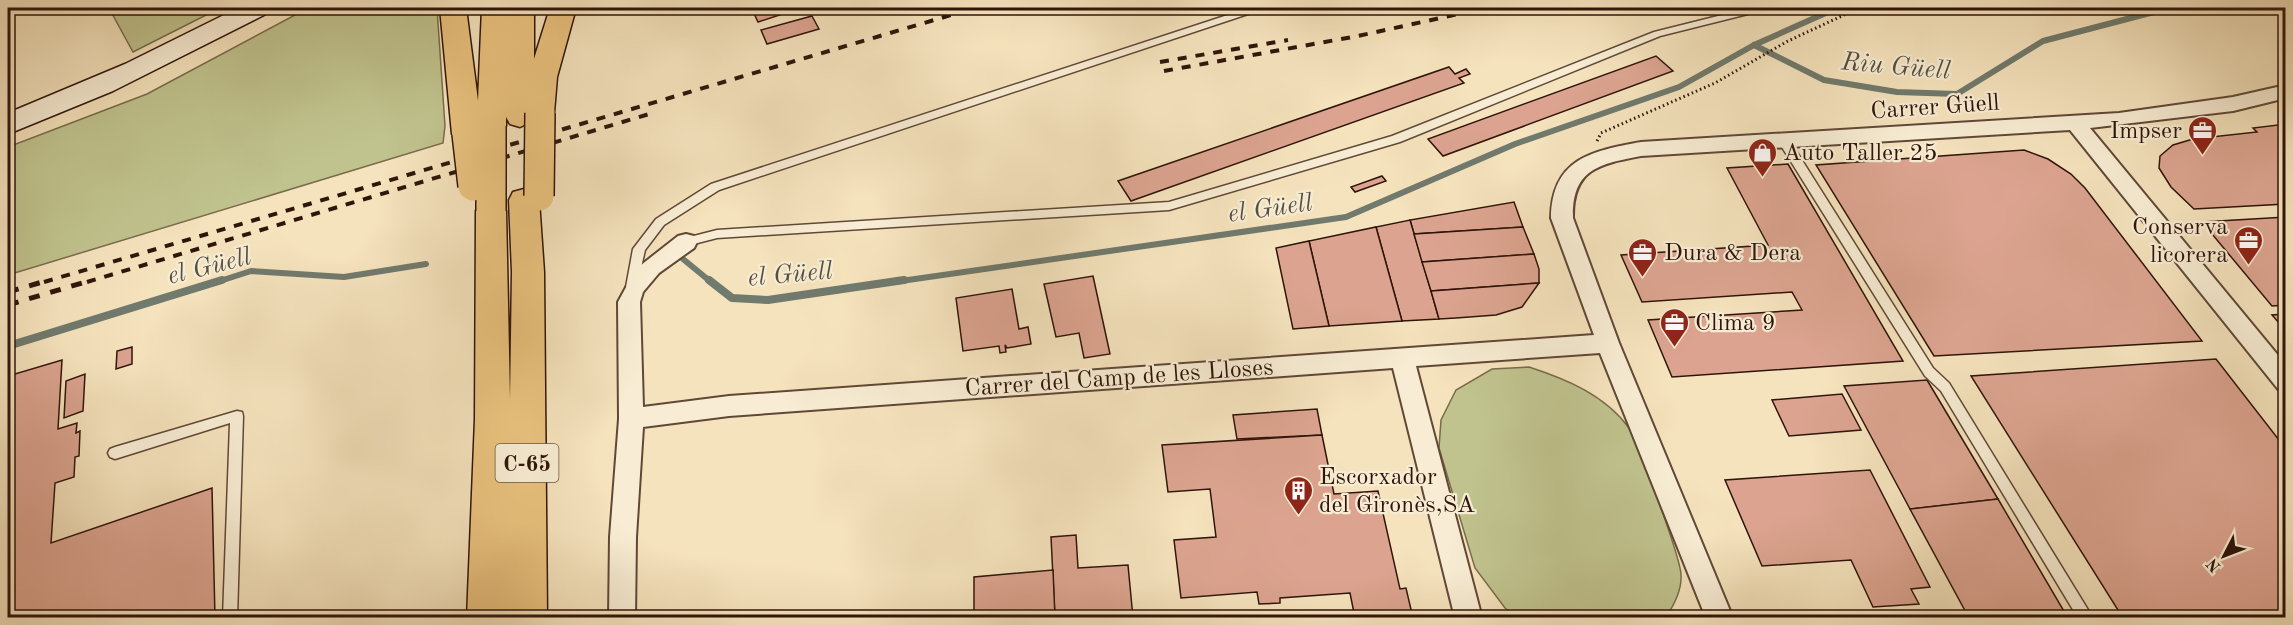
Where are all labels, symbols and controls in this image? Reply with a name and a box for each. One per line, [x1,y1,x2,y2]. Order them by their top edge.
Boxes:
water label: Riu Güell [1839,49,1952,85]
street label: Carrer Güell [1870,92,2000,124]
office icon: Impser [2187,114,2219,156]
place label: Impser [2110,120,2182,144]
shop icon: Auto Taller 25 [1746,136,1778,178]
place label: Auto Taller 25 [1783,142,1937,166]
water label: el Güell [1226,190,1315,228]
place label: Conserva licorera [2132,216,2228,268]
office icon: Conserva licorera [2233,224,2265,266]
office icon: Dura & Dera [1627,236,1659,278]
place label: Dura & Dera [1664,242,1801,266]
water label: el Güell [165,244,254,290]
water label: el Güell [747,258,834,292]
office icon: Clima 9 [1658,306,1690,348]
place label: Clima 9 [1695,312,1776,336]
street label: Carrer del Camp de les Lloses [964,356,1274,402]
road number: C-65 [496,444,558,482]
place label: Escorxador del Gironès,SA [1319,466,1475,518]
building icon: Escorxador del Gironès,SA [1282,474,1314,516]
north arrow [2194,526,2254,586]
text: N [2204,554,2224,575]

